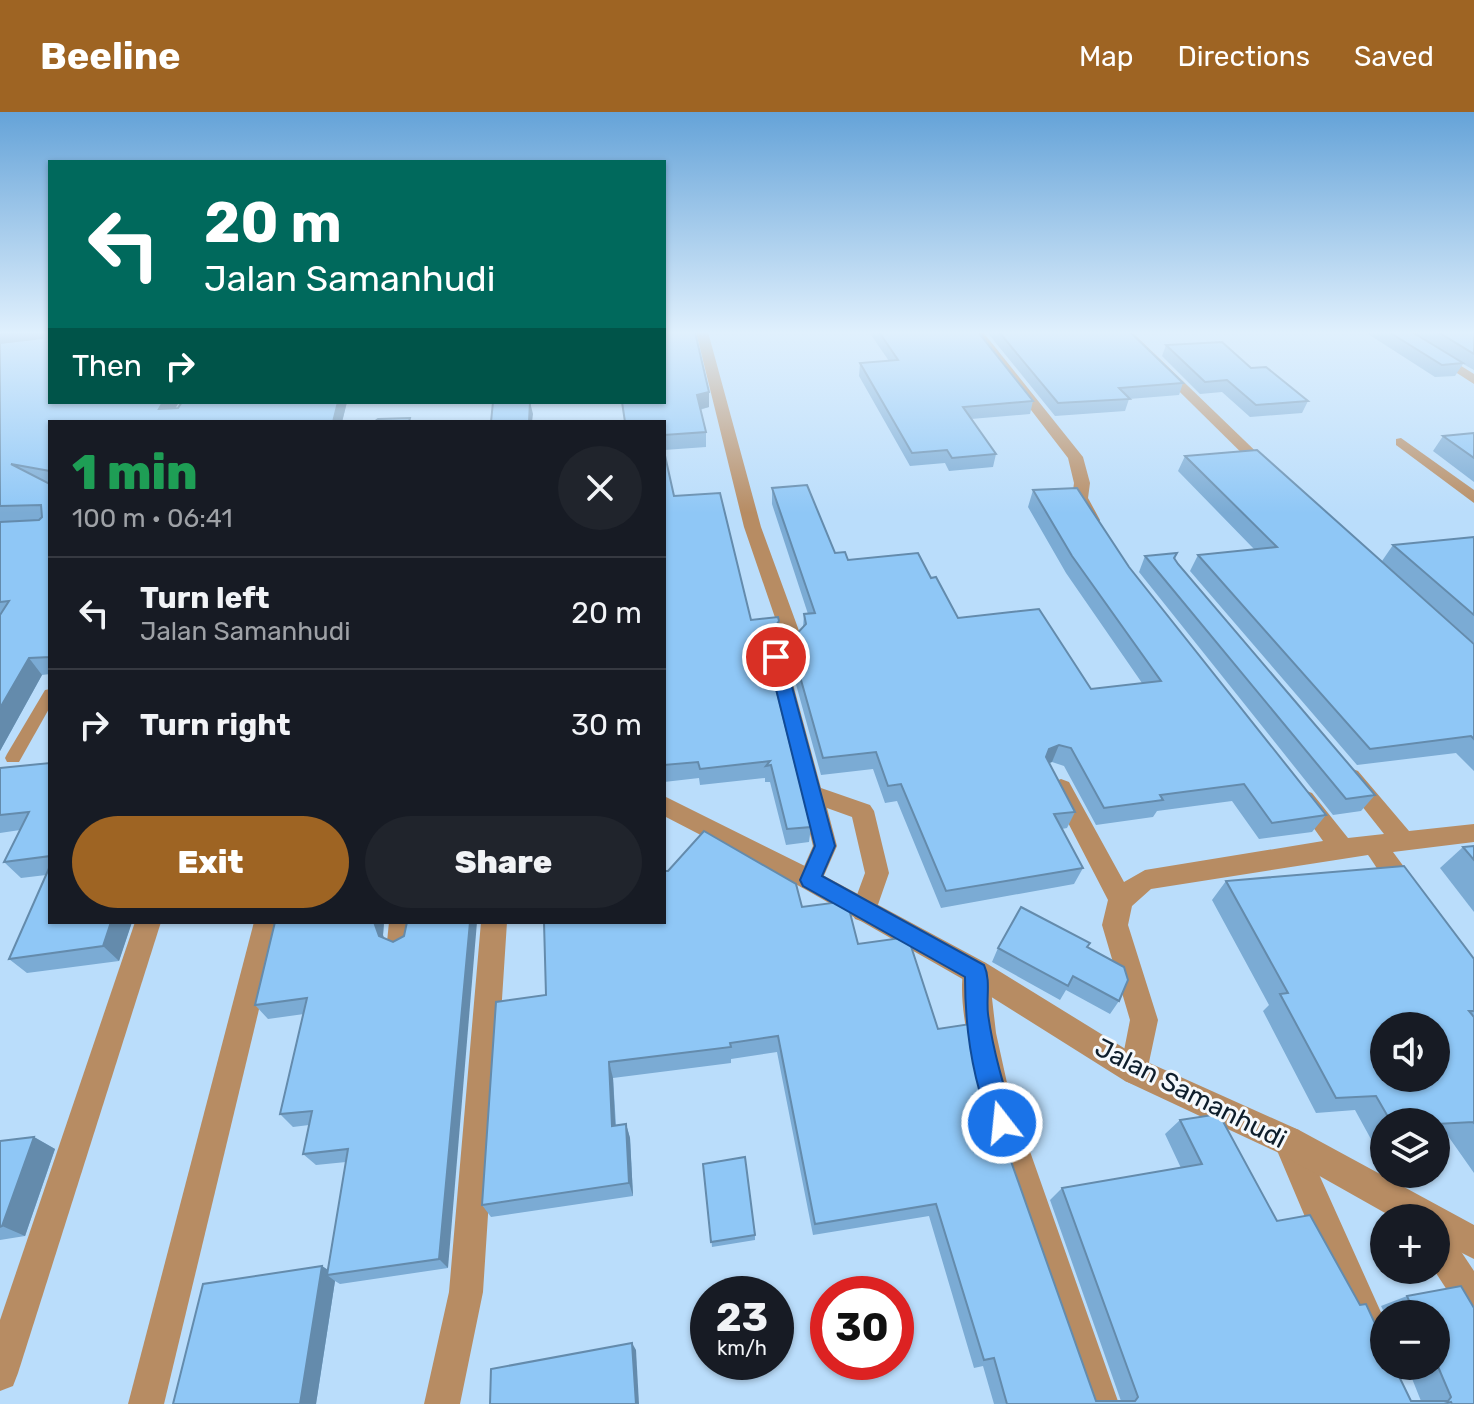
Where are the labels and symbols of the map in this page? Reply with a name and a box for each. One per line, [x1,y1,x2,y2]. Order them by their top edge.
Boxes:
pin [742,623,810,691]
street label: Jalan Samanhudi [1090,1032,1292,1155]
position arrow [960,1081,1044,1165]
speed limit sign: 30 [810,1276,914,1380]

